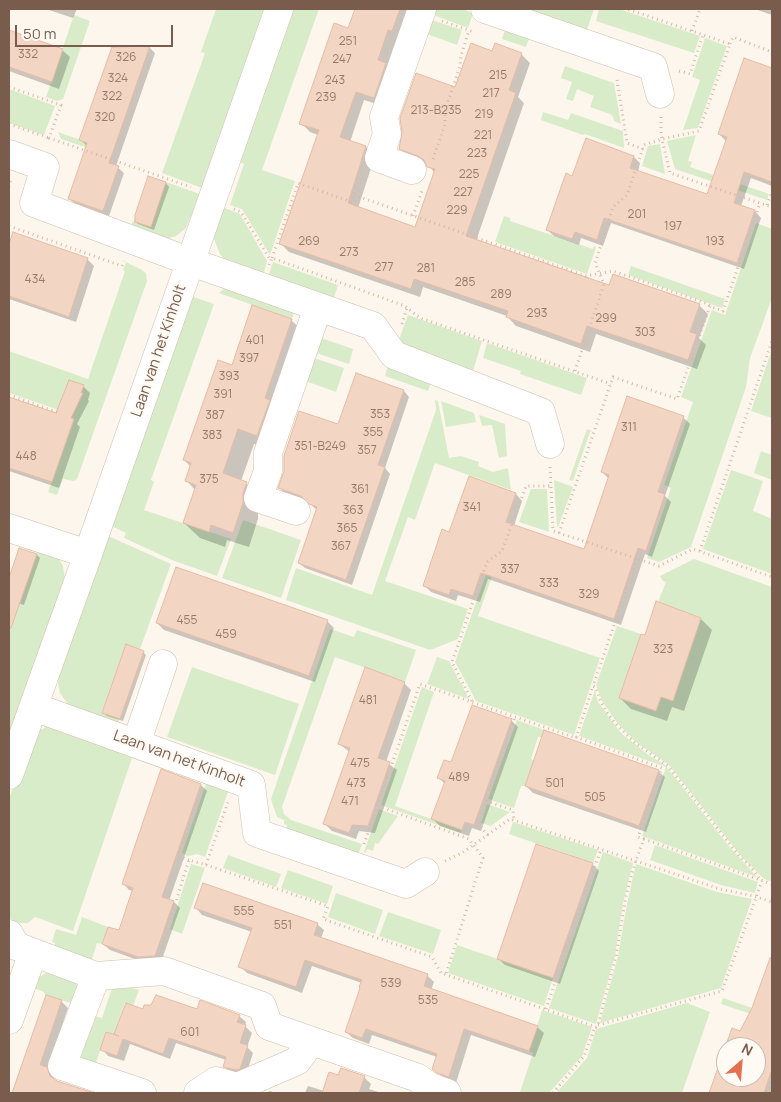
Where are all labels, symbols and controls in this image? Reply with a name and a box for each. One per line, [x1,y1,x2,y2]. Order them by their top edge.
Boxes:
scale bar [18,15,175,47]
text: 50 m [23,23,57,44]
house number: 251 [339,35,357,49]
house number: 332 [18,48,38,62]
house number: 326 [116,51,136,65]
house number: 247 [332,53,352,67]
house number: 215 [489,69,507,83]
house number: 324 [108,72,128,86]
house number: 243 [325,74,345,88]
house number: 217 [482,87,500,101]
house number: 322 [102,90,122,104]
house number: 239 [316,91,336,105]
house number: 213-B235 [411,104,461,118]
house number: 219 [475,108,493,122]
house number: 320 [95,111,115,125]
house number: 221 [474,129,492,143]
house number: 223 [467,147,487,161]
house number: 225 [459,168,479,182]
house number: 227 [453,186,473,200]
house number: 229 [446,204,468,218]
house number: 201 [628,208,646,222]
house number: 197 [664,220,682,234]
house number: 269 [298,235,320,249]
house number: 193 [706,235,724,249]
house number: 273 [339,246,359,260]
house number: 277 [374,261,394,275]
house number: 281 [417,262,435,276]
house number: 434 [25,273,45,287]
house number: 285 [455,276,475,290]
street label: Laan van het Kinholt [128,282,190,420]
house number: 289 [490,288,512,302]
house number: 293 [527,307,547,321]
house number: 299 [595,312,617,326]
house number: 303 [635,326,655,340]
house number: 401 [245,334,265,348]
house number: 397 [239,352,259,366]
house number: 393 [219,370,239,384]
house number: 391 [214,388,232,402]
house number: 353 [370,408,390,422]
house number: 387 [205,409,225,423]
house number: 311 [621,421,637,435]
house number: 355 [363,426,383,440]
house number: 383 [202,429,222,443]
house number: 351-B249 [294,440,346,454]
house number: 357 [357,444,377,458]
house number: 448 [15,450,37,464]
house number: 375 [199,473,219,487]
house number: 361 [351,483,369,497]
house number: 341 [463,501,481,515]
house number: 363 [343,504,363,518]
house number: 365 [336,522,358,536]
house number: 367 [331,540,351,554]
house number: 337 [500,563,520,577]
house number: 333 [539,577,559,591]
house number: 329 [579,588,599,602]
house number: 455 [177,614,197,628]
house number: 459 [215,628,237,642]
house number: 323 [653,643,673,657]
house number: 481 [359,694,377,708]
street label: Laan van het Kinholt [111,727,247,791]
house number: 475 [350,757,370,771]
house number: 489 [448,771,470,785]
house number: 473 [346,777,366,791]
house number: 501 [546,777,564,791]
house number: 505 [584,791,606,805]
house number: 471 [341,795,359,809]
house number: 555 [234,905,254,919]
house number: 551 [274,919,292,933]
house number: 539 [380,977,402,991]
house number: 535 [418,994,438,1008]
house number: 601 [180,1026,200,1040]
north arrow [716,1037,766,1087]
text: N [739,1038,756,1060]

